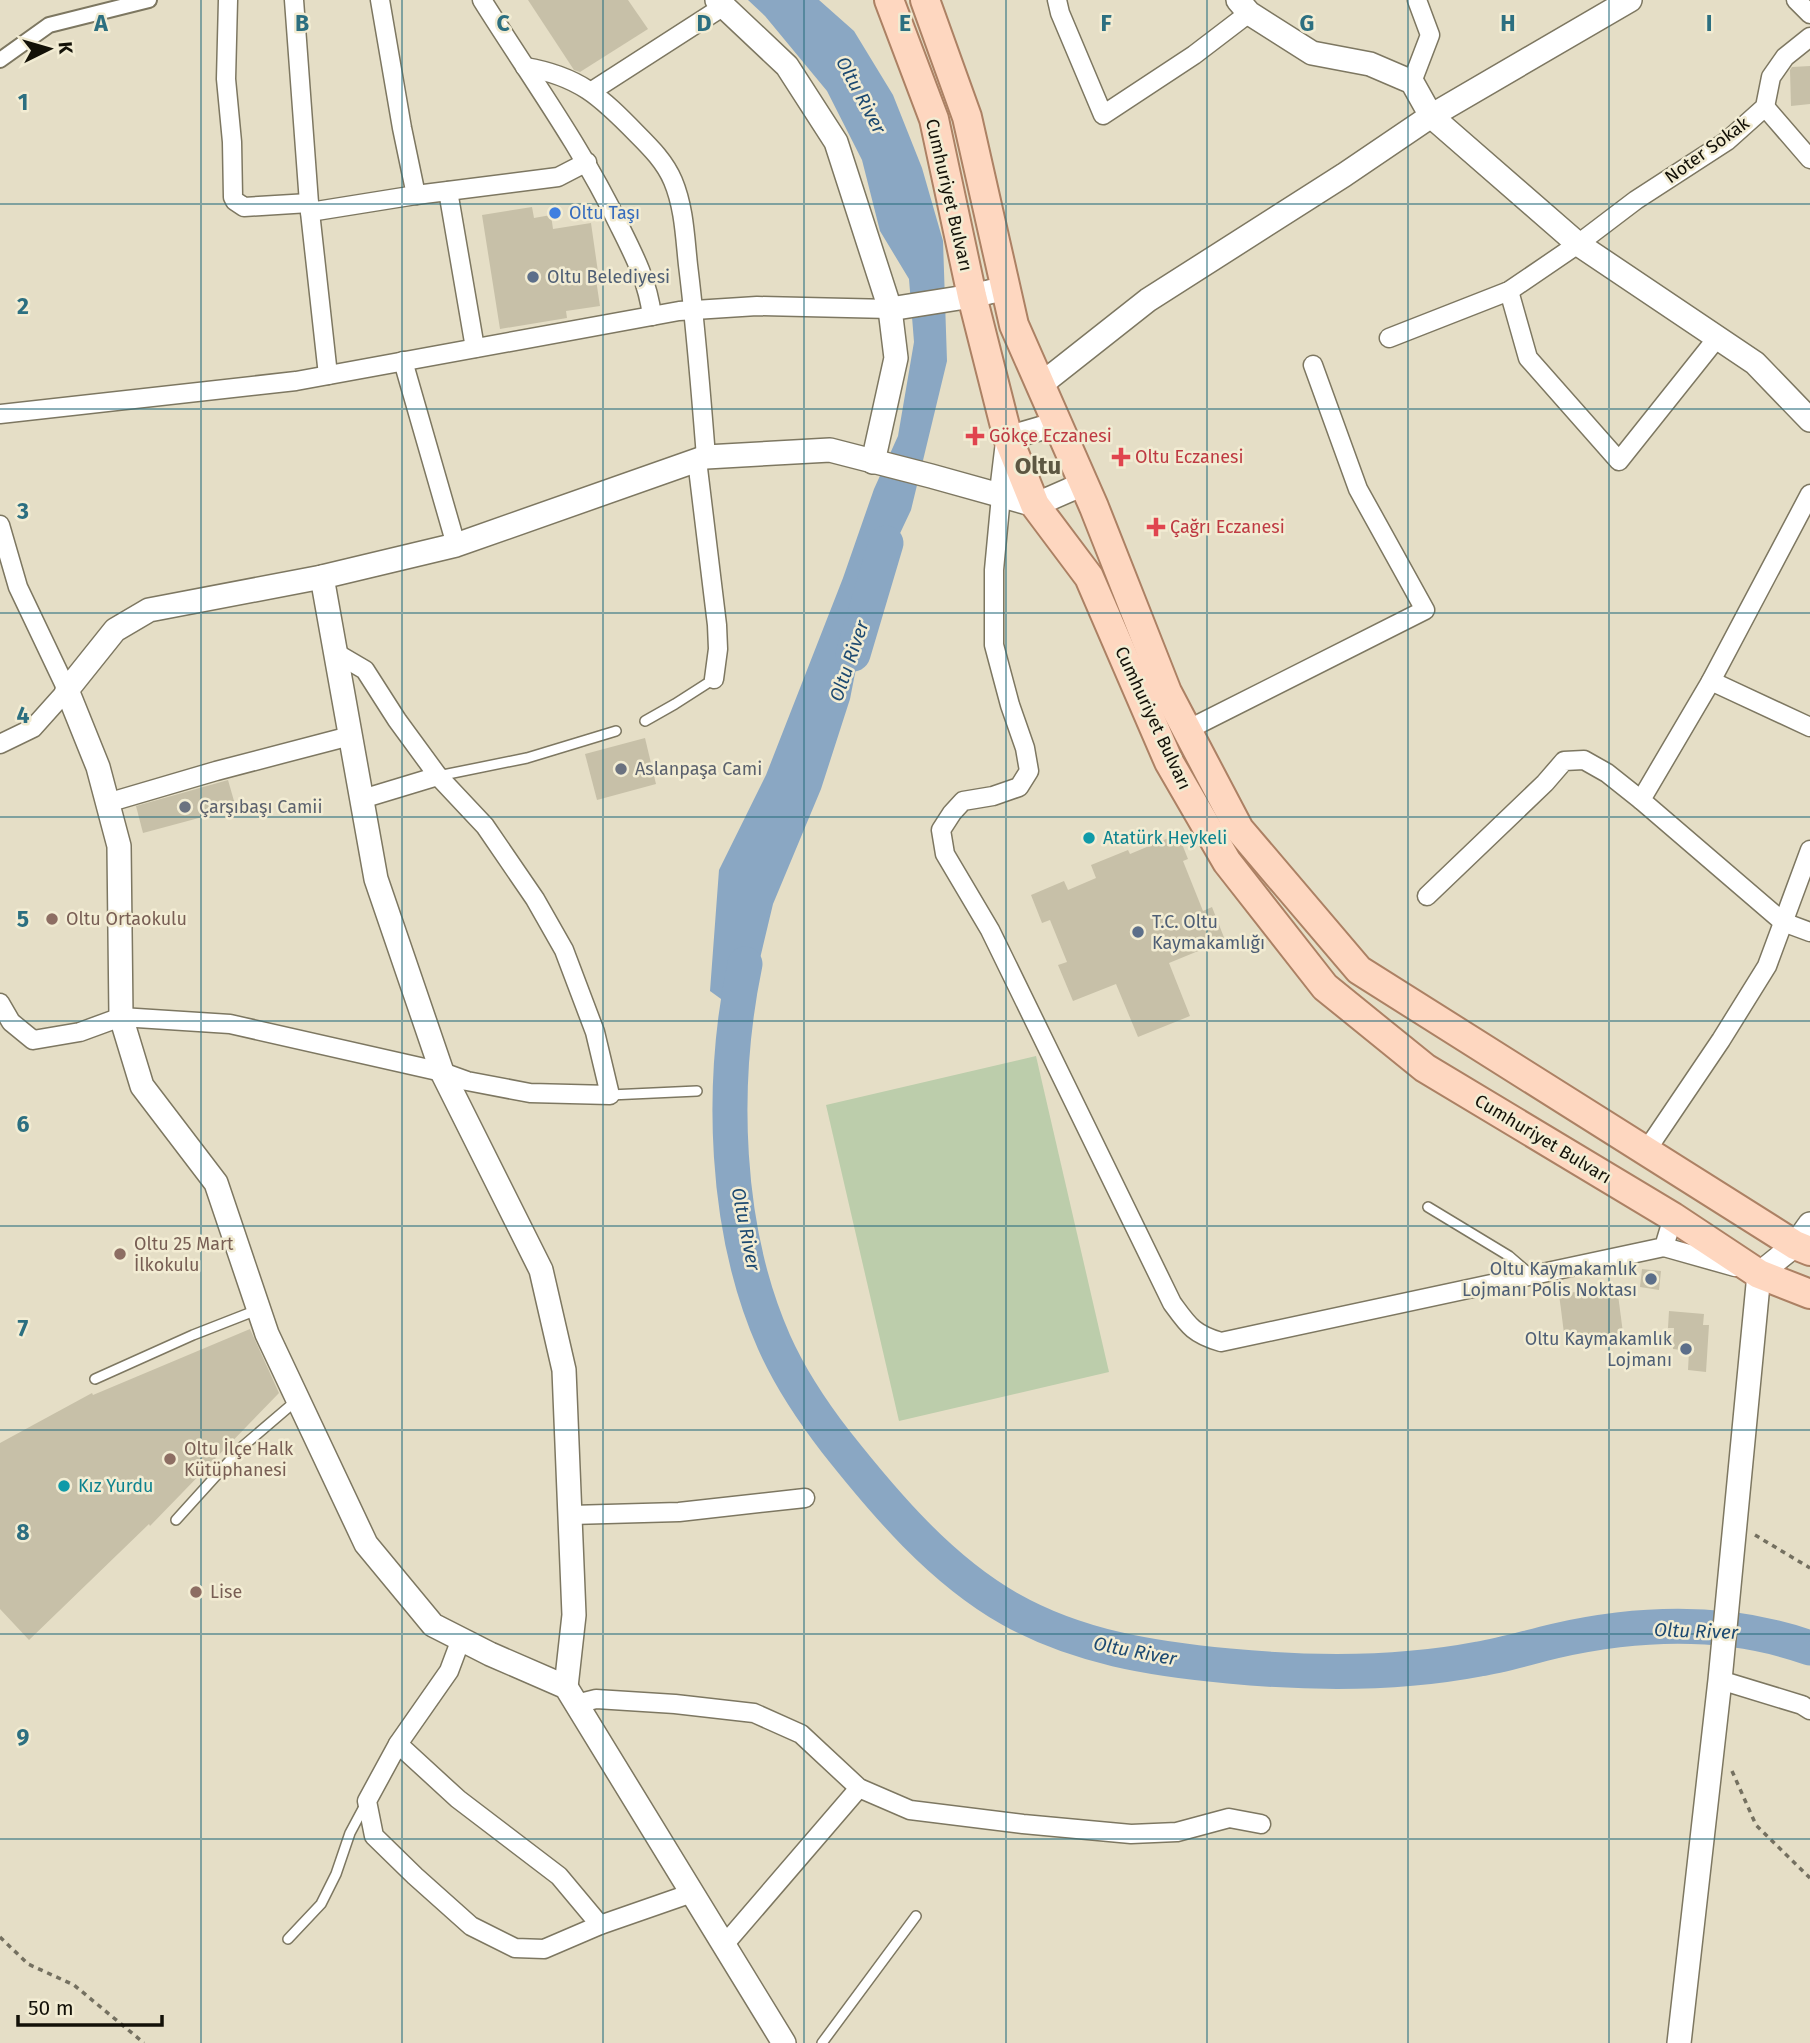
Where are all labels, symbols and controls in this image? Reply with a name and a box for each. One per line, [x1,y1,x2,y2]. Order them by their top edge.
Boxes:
text: A [93,9,108,37]
text: B [295,9,309,37]
text: C [496,9,510,37]
text: D [697,9,712,37]
text: E [899,9,911,37]
text: F [1100,9,1112,37]
text: G [1300,9,1314,37]
text: H [1500,9,1516,37]
text: I [1706,9,1712,37]
north arrow [14,14,84,84]
text: K [53,41,78,56]
water label: Oltu River [831,53,891,138]
text: 1 [18,88,28,116]
street label: Noter Sokak [1661,112,1754,188]
street label: Cumhuriyet Bulvarı [921,117,977,273]
place label: Oltu Taşı [569,202,640,224]
marker: Oltu Taşı [547,205,563,221]
place label: Oltu Belediyesi [547,266,670,288]
marker: Oltu Belediyesi [525,269,541,285]
text: 2 [17,292,29,320]
place label: Gökçe Eczanesi [989,425,1112,447]
marker: Gökçe Eczanesi [967,428,983,444]
place label: Oltu Eczanesi [1135,446,1244,468]
marker: Oltu Eczanesi [1113,449,1129,465]
district label: Oltu [1015,452,1061,480]
text: 3 [16,497,29,525]
place label: Çağrı Eczanesi [1170,516,1285,538]
marker: Çağrı Eczanesi [1148,519,1164,535]
water label: Oltu River [824,617,874,704]
street label: Cumhuriyet Bulvarı [1110,643,1196,793]
text: 4 [17,701,30,729]
place label: Aslanpaşa Cami [635,758,762,780]
marker: Aslanpaşa Cami [613,761,629,777]
place label: Çarşıbaşı Camii [199,796,323,818]
marker: Çarşıbaşı Camii [177,799,193,815]
place label: Atatürk Heykeli [1103,827,1227,849]
marker: Atatürk Heykeli [1081,830,1097,846]
text: 5 [17,905,29,933]
place label: Oltu Ortaokulu [66,908,187,930]
marker: Oltu Ortaokulu [44,911,60,927]
place label: T.C. Oltu Kaymakamlığı [1152,911,1265,954]
marker: T.C. Oltu Kaymakamlığı [1130,924,1146,940]
street label: Cumhuriyet Bulvarı [1471,1090,1615,1188]
text: 6 [17,1110,30,1138]
water label: Oltu River [727,1186,765,1273]
place label: Oltu 25 Mart İlkokulu [134,1233,234,1276]
marker: Oltu 25 Mart İlkokulu [112,1246,128,1262]
place label: Oltu Kaymakamlık Lojmanı Polis Noktası [1462,1258,1638,1301]
marker: Oltu Kaymakamlık Lojmanı Polis Noktası [1643,1271,1659,1287]
text: 7 [18,1314,29,1342]
place label: Oltu Kaymakamlık Lojmanı [1525,1328,1673,1371]
marker: Oltu Kaymakamlık Lojmanı [1678,1341,1694,1357]
place label: Oltu İlçe Halk Kütüphanesi [184,1438,294,1481]
marker: Oltu İlçe Halk Kütüphanesi [162,1451,178,1467]
place label: Kız Yurdu [78,1475,153,1497]
marker: Kız Yurdu [56,1478,72,1494]
text: 8 [16,1518,30,1546]
place label: Lise [210,1581,242,1603]
marker: Lise [188,1584,204,1600]
water label: Oltu River [1654,1618,1739,1644]
water label: Oltu River [1092,1632,1179,1670]
text: 9 [17,1723,30,1751]
scale bar [18,1983,161,2027]
text: 50 m [28,1995,74,2021]

